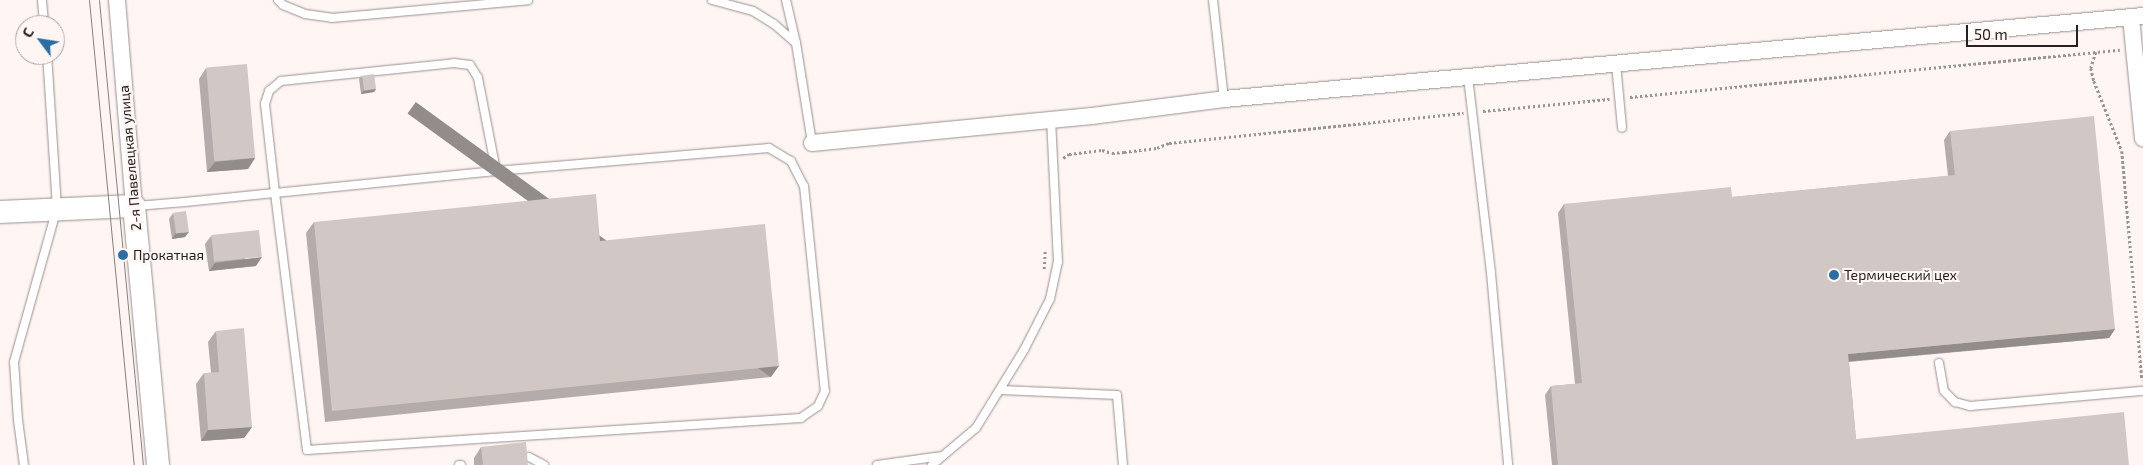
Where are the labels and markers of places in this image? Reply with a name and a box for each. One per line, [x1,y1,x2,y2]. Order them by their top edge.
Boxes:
place label: Прокатная [133,247,204,263]
marker: Прокатная [117,249,129,261]
place label: Термический цех [1844,267,1957,283]
marker: Термический цех [1828,269,1840,281]

